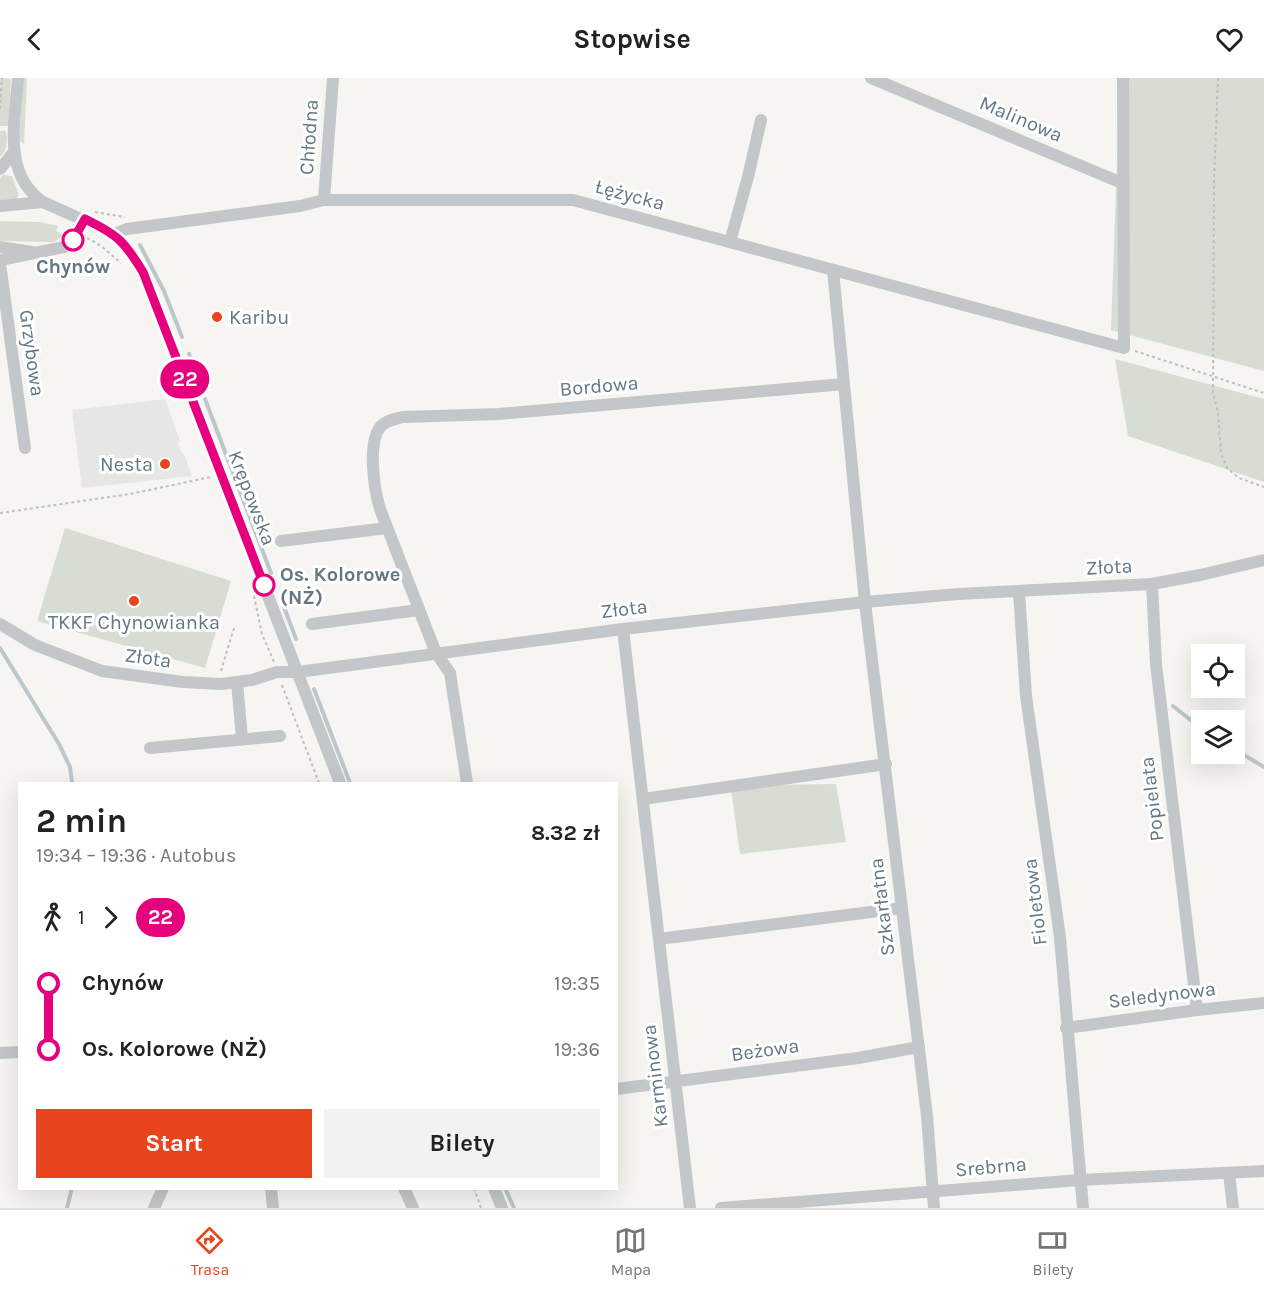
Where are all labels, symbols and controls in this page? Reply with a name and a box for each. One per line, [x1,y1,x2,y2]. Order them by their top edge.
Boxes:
icon: back [18,23,51,56]
text: Stopwise [573,23,691,55]
icon: heart [1213,23,1246,56]
street label: Malinowa [976,91,1066,147]
street label: Chłodna [295,98,323,176]
street label: Łężycka [593,175,667,215]
marker: Chynów [62,229,84,251]
place label: Chynów [36,255,110,278]
place label: Karibu [229,306,289,329]
street label: Grzybowa [15,308,49,398]
marker: Karibu [210,310,224,324]
line badge: 22 [158,360,212,398]
text: 22 [172,367,198,391]
street label: Bordowa [559,371,639,401]
street label: Krępowska [223,447,281,549]
place label: Nesta [100,453,153,476]
marker: Nesta [158,457,172,471]
street label: Złota [1085,554,1133,580]
place label: Os. Kolorowe (NŻ) [280,563,400,609]
marker: Os. Kolorowe (NŻ) [253,574,275,596]
marker: TKKF Chynowianka [127,594,141,608]
street label: Złota [599,595,649,623]
place label: TKKF Chynowianka [48,611,220,634]
street label: Złota [123,643,173,673]
map controls [1191,644,1245,764]
button: locate [1191,644,1245,698]
button: layers [1191,710,1245,764]
street label: Popielata [1135,755,1169,843]
text: 2 min [36,802,127,840]
text: 8.32 zł [531,820,600,846]
text: 19:34 – 19:36 · Autobus [36,844,236,867]
street label: Szkarłatna [865,857,899,957]
street label: Fioletowa [1018,857,1052,947]
icon: walk [36,901,69,934]
icon: forward [94,901,127,934]
text: 22 [148,905,173,929]
text: 1 [78,906,85,929]
text: Chynów [82,970,164,996]
text: 19:35 [554,972,600,995]
street label: Seledynowa [1107,977,1217,1013]
street label: Karminowa [637,1023,673,1129]
street label: Beżowa [729,1034,801,1066]
text: Os. Kolorowe (NŻ) [82,1036,267,1062]
text: 19:36 [554,1038,600,1061]
button: Start [36,1109,312,1178]
button: Bilety [324,1109,600,1178]
street label: Srebrna [954,1152,1028,1182]
tab: Trasa [191,1224,229,1279]
tab: Mapa [611,1224,651,1279]
tab: Bilety [1032,1224,1073,1279]

